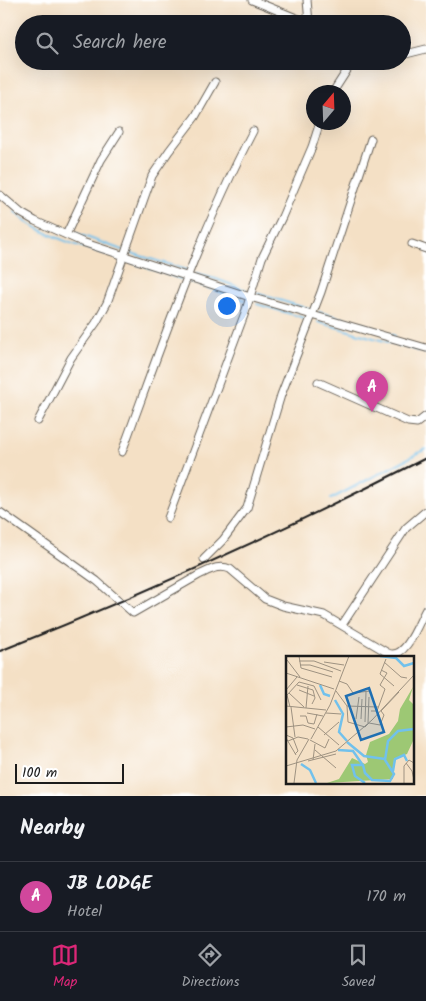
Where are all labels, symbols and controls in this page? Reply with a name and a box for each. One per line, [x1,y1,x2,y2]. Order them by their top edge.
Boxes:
search box [15,15,411,70]
text: Search here [73,28,167,58]
icon: search [33,29,61,57]
north arrow [306,85,351,130]
your location [214,293,240,319]
pin: A [356,371,388,412]
inset map [286,656,414,784]
scale bar [15,761,124,784]
text: 100 m [22,762,57,784]
text: Nearby [20,812,85,845]
text: JB LODGE [67,869,152,899]
text: A [31,884,41,909]
text: 170 m [366,884,406,909]
text: Hotel [67,899,102,924]
tab: Map [51,941,79,993]
tab: Directions [181,941,239,993]
tab: Saved [342,941,375,993]

